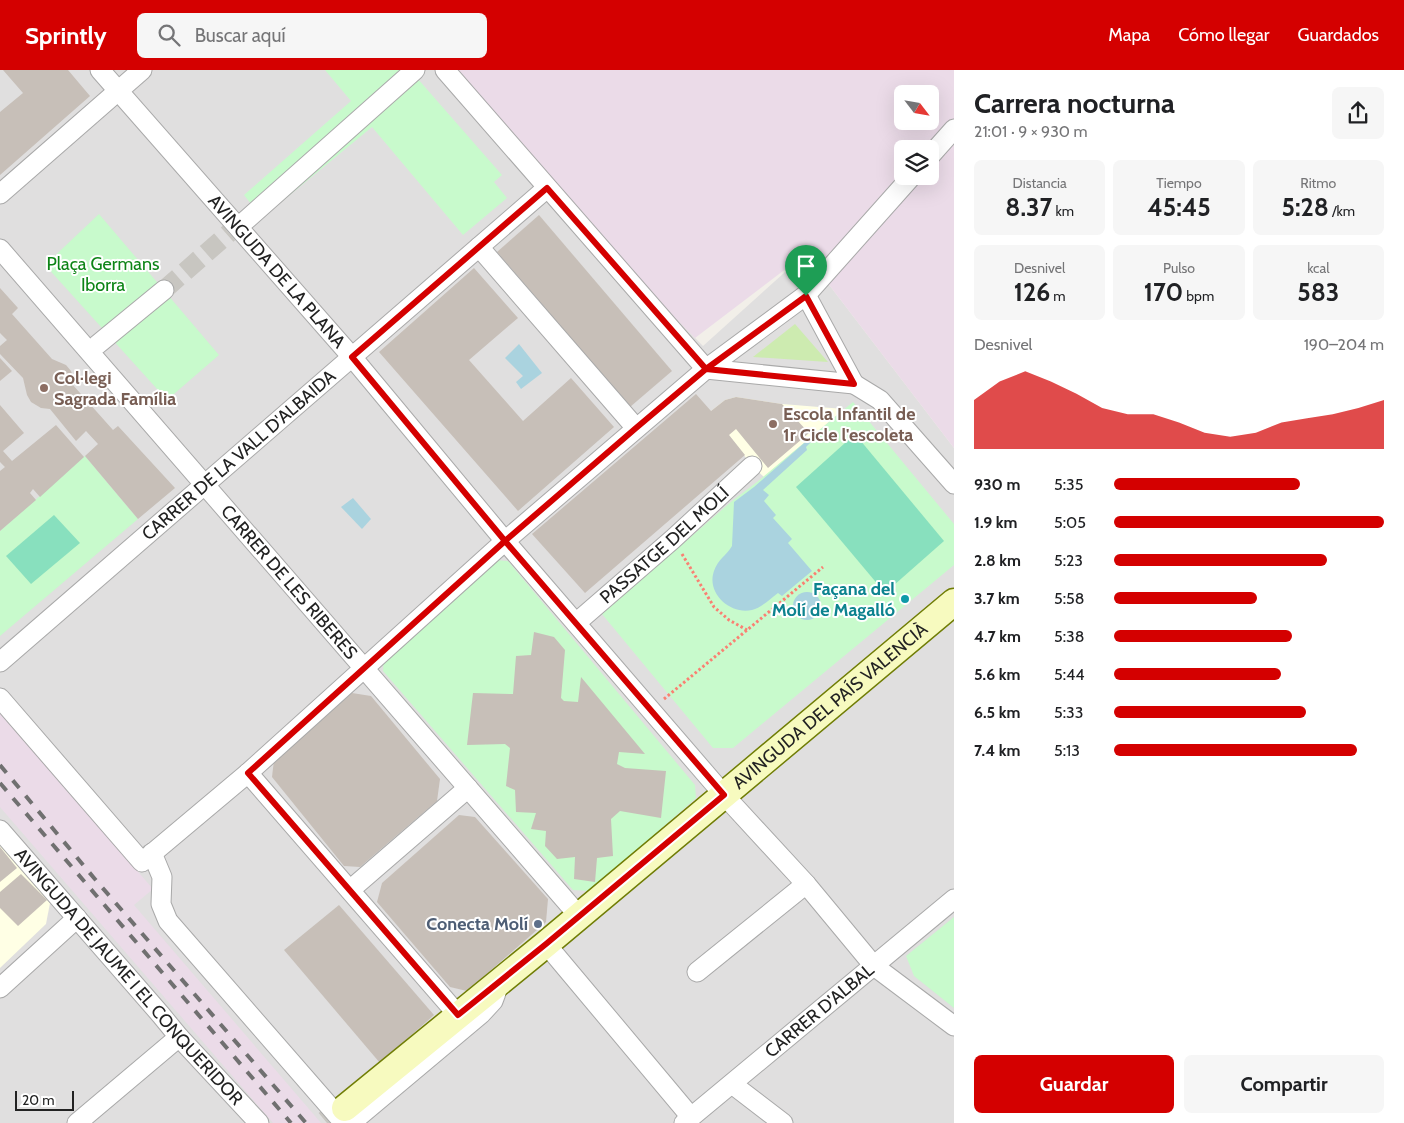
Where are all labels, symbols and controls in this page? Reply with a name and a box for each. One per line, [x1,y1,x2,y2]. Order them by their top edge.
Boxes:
search box [137,13,487,58]
text: Sprintly [25,21,107,50]
icon: search [155,21,183,49]
text: Buscar aquí [195,24,285,47]
text: Mapa [1108,24,1150,46]
text: Cómo llegar [1178,24,1270,46]
text: Guardados [1298,24,1379,46]
north arrow [894,85,939,130]
map controls [894,85,939,185]
text: Carrera nocturna [974,86,1175,120]
button: share [1332,87,1384,139]
text: 21:01 · 9 × 930 m [974,122,1088,141]
button: layers [894,140,939,185]
text: Distancia [1013,174,1067,192]
text: Tiempo [1156,174,1202,192]
text: Ritmo [1300,174,1336,192]
street label: AVINGUDA DE LA PLANA [204,190,350,353]
text: 8.37 [1005,192,1052,222]
text: 45:45 [1147,192,1211,222]
text: 5:28 [1282,192,1329,222]
text: km [1052,202,1074,220]
text: /km [1329,202,1355,220]
pin [785,245,827,296]
icon: arrive [792,252,820,280]
park label: Plaça Germans Iborra [47,253,159,296]
text: Desnivel [1014,259,1065,277]
text: Pulso [1163,259,1195,277]
text: kcal [1307,259,1330,277]
text: 126 [1014,277,1050,307]
text: 170 [1144,277,1183,307]
text: 583 [1297,277,1339,307]
text: m [1050,287,1066,305]
text: bpm [1183,287,1214,305]
text: Desnivel [974,335,1032,354]
text: 190–204 m [1304,335,1384,354]
street label: CARRER DE LA VALL D'ALBAIDA [137,365,340,545]
place label: Col·legi Sagrada Família [54,367,176,410]
marker: Col·legi Sagrada Família [38,382,50,394]
place label: Escola Infantil de 1r Cicle l'escoleta [783,403,915,446]
marker: Escola Infantil de 1r Cicle l'escoleta [767,418,779,430]
text: 930 m [974,475,1020,494]
text: 5:35 [1054,475,1083,494]
street label: PASSATGE DEL MOLÍ [595,482,734,608]
street label: CARRER DE LES RIBERES [216,500,362,664]
text: 1.9 km [974,513,1017,532]
text: 5:05 [1054,513,1086,532]
text: 2.8 km [974,551,1021,570]
text: 5:23 [1054,551,1083,570]
place label: Façana del Molí de Magalló [772,578,895,621]
text: 3.7 km [974,589,1020,608]
text: 5:58 [1054,589,1084,608]
marker: Façana del Molí de Magalló [899,593,911,605]
street label: AVINGUDA DEL PAÍS VALENCIÀ [728,618,932,794]
text: 4.7 km [974,627,1021,646]
text: 5:38 [1054,627,1084,646]
text: 5.6 km [974,665,1020,684]
text: 5:44 [1054,665,1084,684]
text: 6.5 km [974,703,1020,722]
text: 5:33 [1054,703,1083,722]
text: 7.4 km [974,741,1020,760]
text: 5:13 [1054,741,1080,760]
street label: AVINGUDA DE JAUME I EL CONQUERIDOR [10,844,248,1110]
place label: Conecta Molí [426,913,528,935]
marker: Conecta Molí [532,918,544,930]
street label: CARRER D'ALBAL [760,959,879,1062]
button: Guardar [974,1055,1174,1113]
button: Compartir [1184,1055,1384,1113]
scale bar [15,1088,74,1111]
text: 20 m [22,1091,55,1109]

